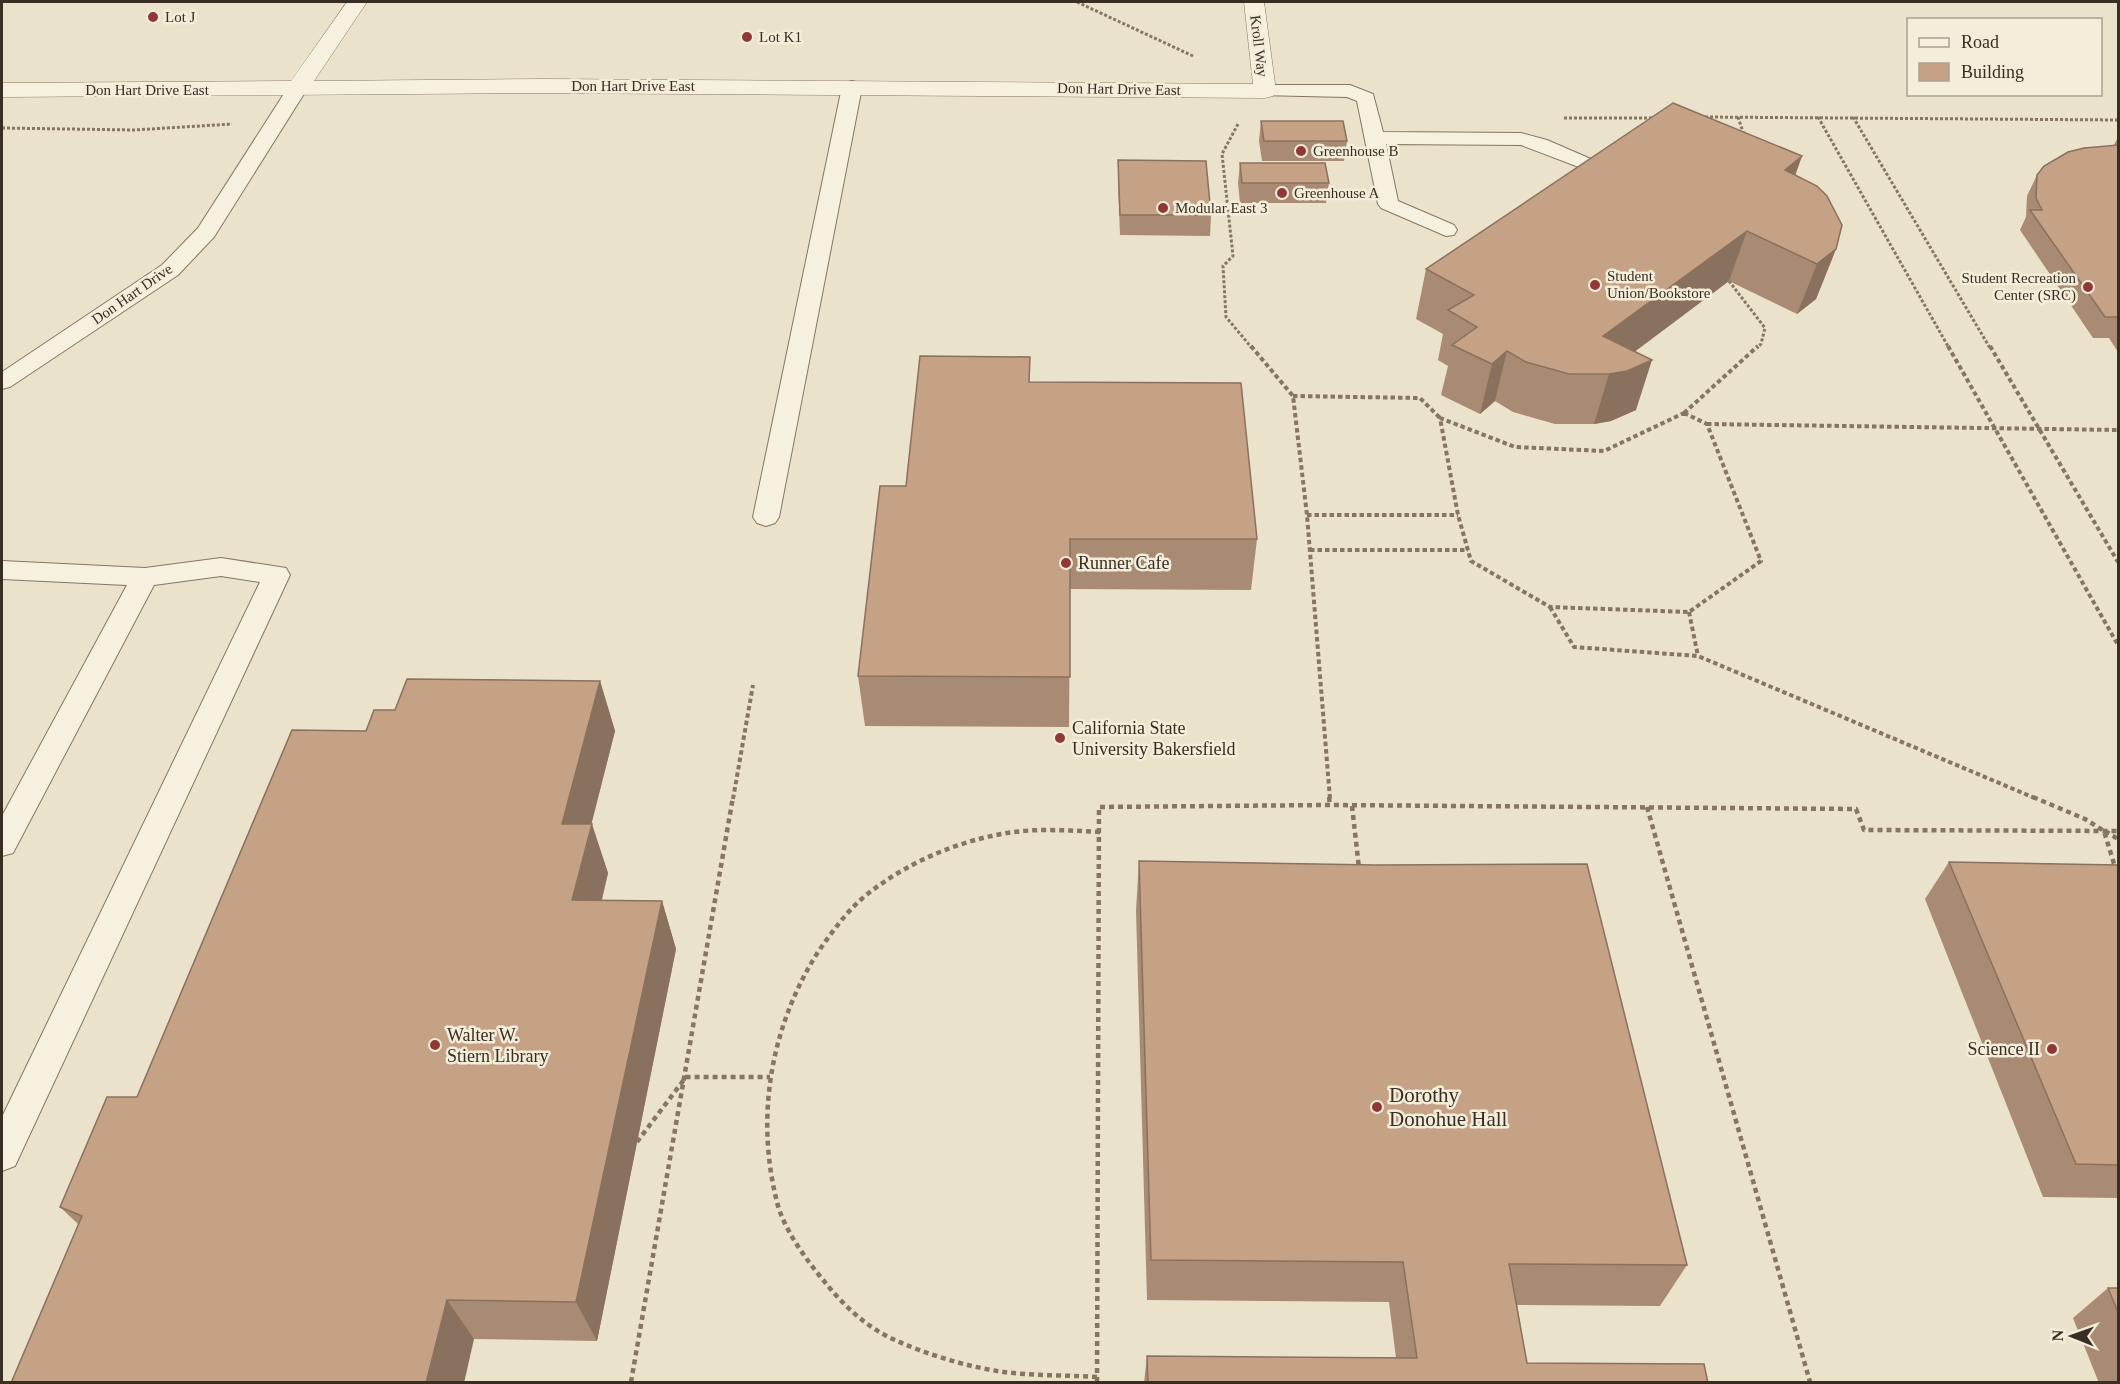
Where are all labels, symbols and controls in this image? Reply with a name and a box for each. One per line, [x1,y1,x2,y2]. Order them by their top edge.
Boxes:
place label: Lot J [165,9,196,25]
marker: Lot J [146,10,160,24]
street label: Kroll Way [1247,14,1271,78]
legend [1907,18,2102,96]
place label: Lot K1 [759,29,802,45]
marker: Lot K1 [740,30,754,44]
text: Road [1961,32,1999,52]
text: Building [1961,62,2024,82]
street label: Don Hart Drive East [571,78,696,94]
street label: Don Hart Drive East [1057,80,1182,98]
street label: Don Hart Drive East [85,82,210,98]
place label: Greenhouse B [1313,143,1398,159]
marker: Greenhouse B [1294,144,1308,158]
place label: Greenhouse A [1294,185,1380,201]
marker: Greenhouse A [1275,186,1289,200]
place label: Modular East 3 [1175,200,1267,216]
marker: Modular East 3 [1156,201,1170,215]
street label: Don Hart Drive [89,260,175,328]
place label: Student Union/Bookstore [1607,268,1711,301]
place label: Student Recreation Center (SRC) [1961,270,2076,304]
marker: Student Union/Bookstore [1588,278,1602,292]
marker: Student Recreation Center (SRC) [2081,280,2095,294]
place label: Runner Cafe [1078,553,1169,573]
marker: Runner Cafe [1059,556,1073,570]
place label: California State University Bakersfield [1072,718,1235,759]
marker: California State University Bakersfield [1053,731,1067,745]
place label: Walter W. Stiern Library [447,1025,548,1066]
marker: Walter W. Stiern Library [428,1038,442,1052]
place label: Science II [1968,1039,2040,1059]
marker: Science II [2045,1042,2059,1056]
place label: Dorothy Donohue Hall [1389,1083,1508,1131]
marker: Dorothy Donohue Hall [1370,1100,1384,1114]
north arrow [2042,1306,2102,1366]
text: N [2049,1329,2066,1342]

